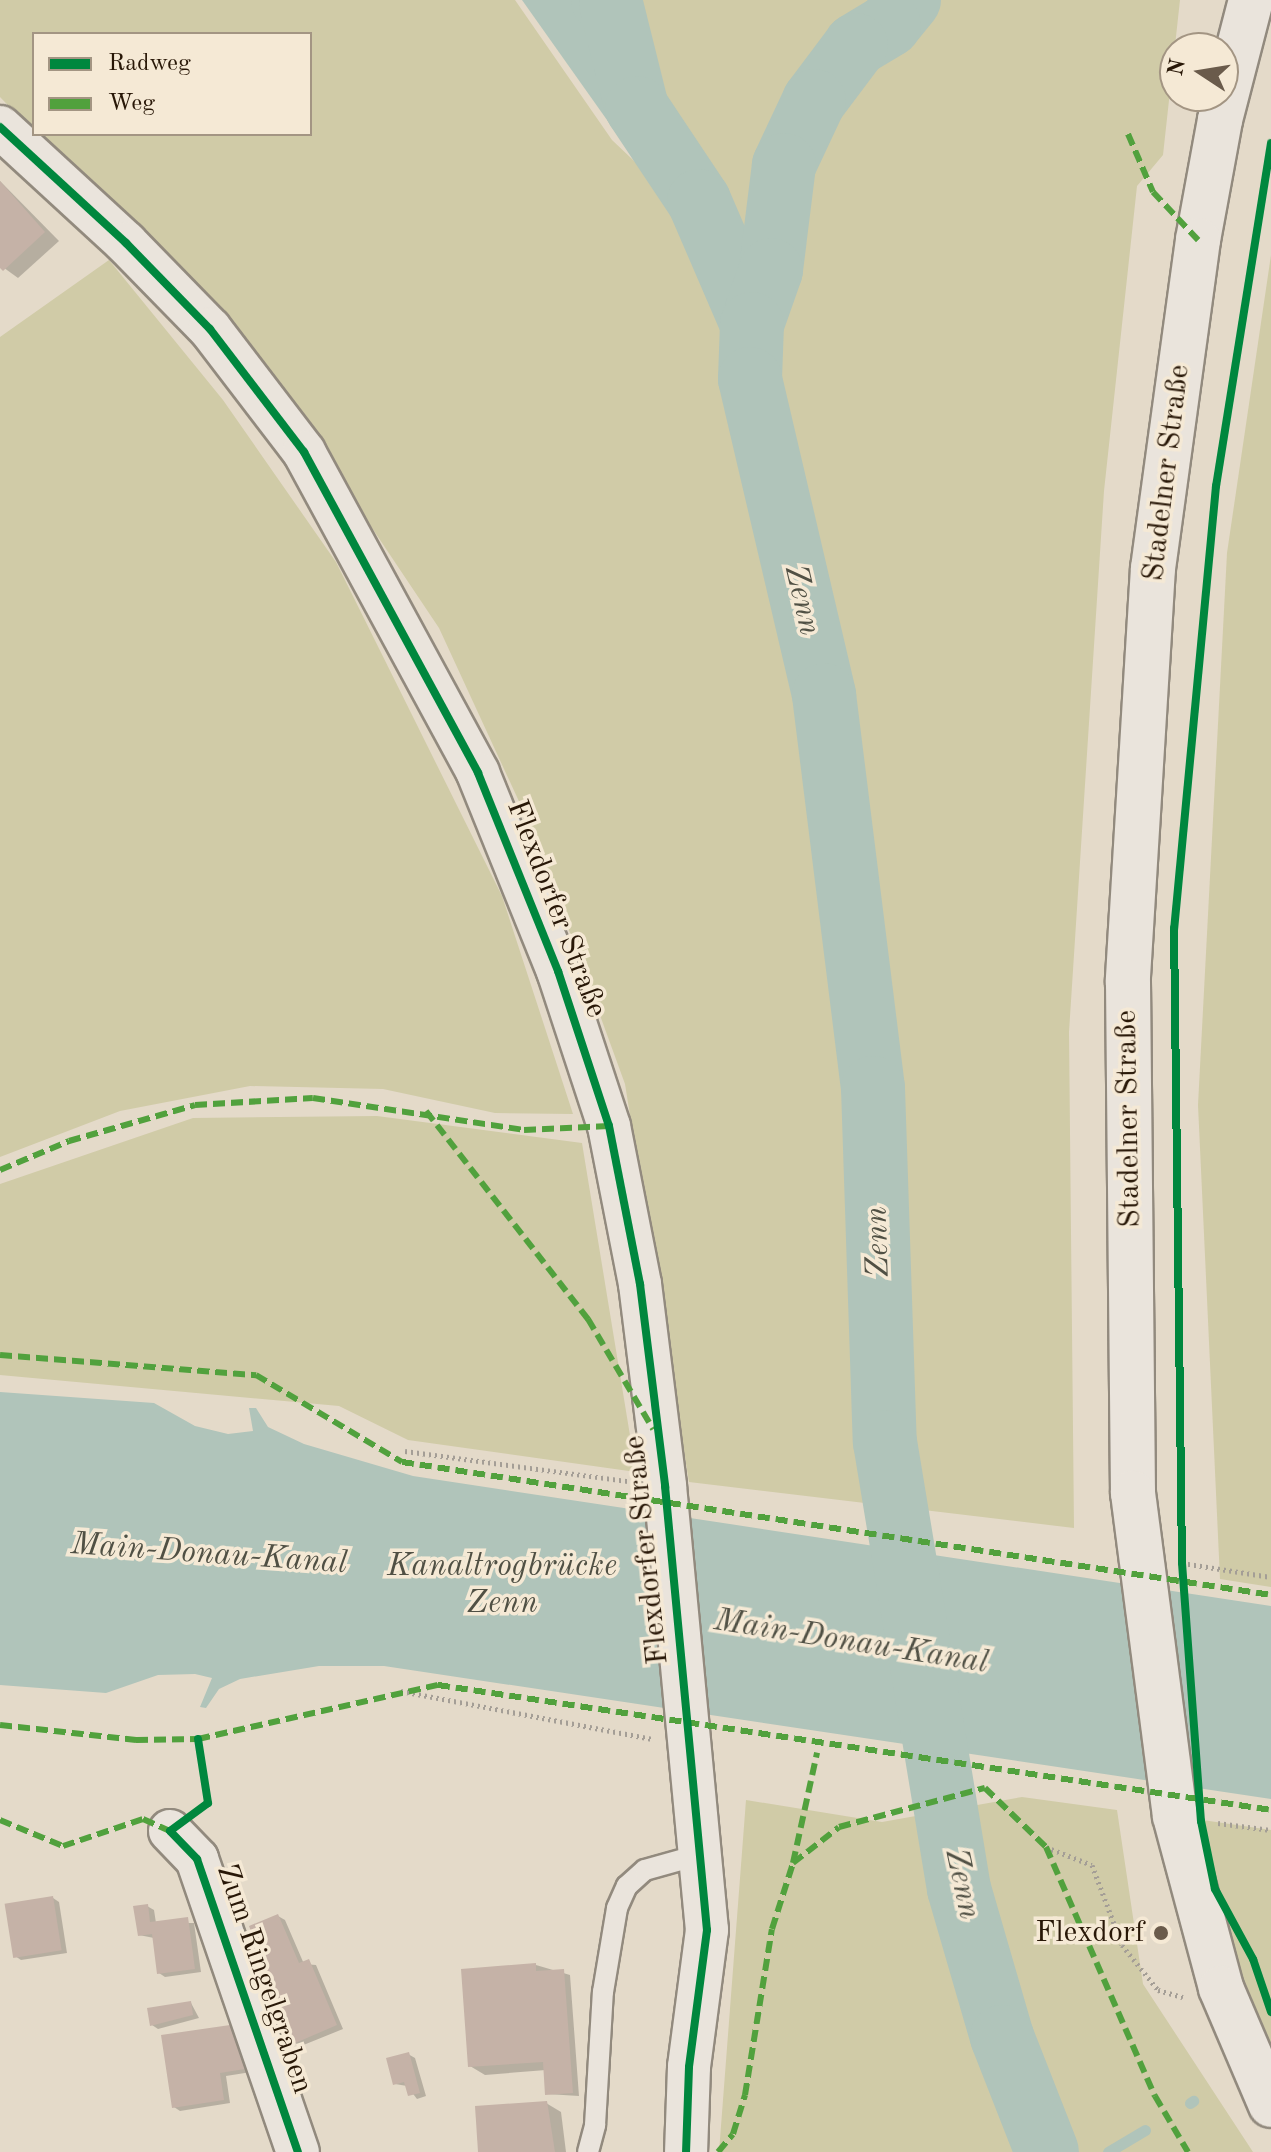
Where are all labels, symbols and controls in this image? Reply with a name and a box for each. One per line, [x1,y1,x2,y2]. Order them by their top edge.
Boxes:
legend [32,32,312,136]
north arrow [1159,32,1239,112]
text: Radweg [108,52,191,76]
text: N [1165,57,1190,78]
text: Weg [108,92,155,116]
street label: Stadelner Straße [1136,363,1198,583]
water label: Zenn [774,561,828,639]
street label: Flexdorfer Straße [498,795,614,1023]
street label: Stadelner Straße [1109,1010,1149,1228]
water label: Zenn [859,1206,899,1278]
street label: Flexdorfer Straße [617,1434,677,1666]
water label: Main-Donau-Kanal [69,1526,349,1584]
water label: Kanaltrogbrücke Zenn [387,1549,617,1624]
water label: Main-Donau-Kanal [711,1602,991,1684]
water label: Zenn [935,1845,987,1923]
street label: Zum Ringelgraben [208,1860,320,2098]
place label: Flexdorf [1035,1915,1145,1951]
marker: Flexdorf [1152,1924,1170,1942]

